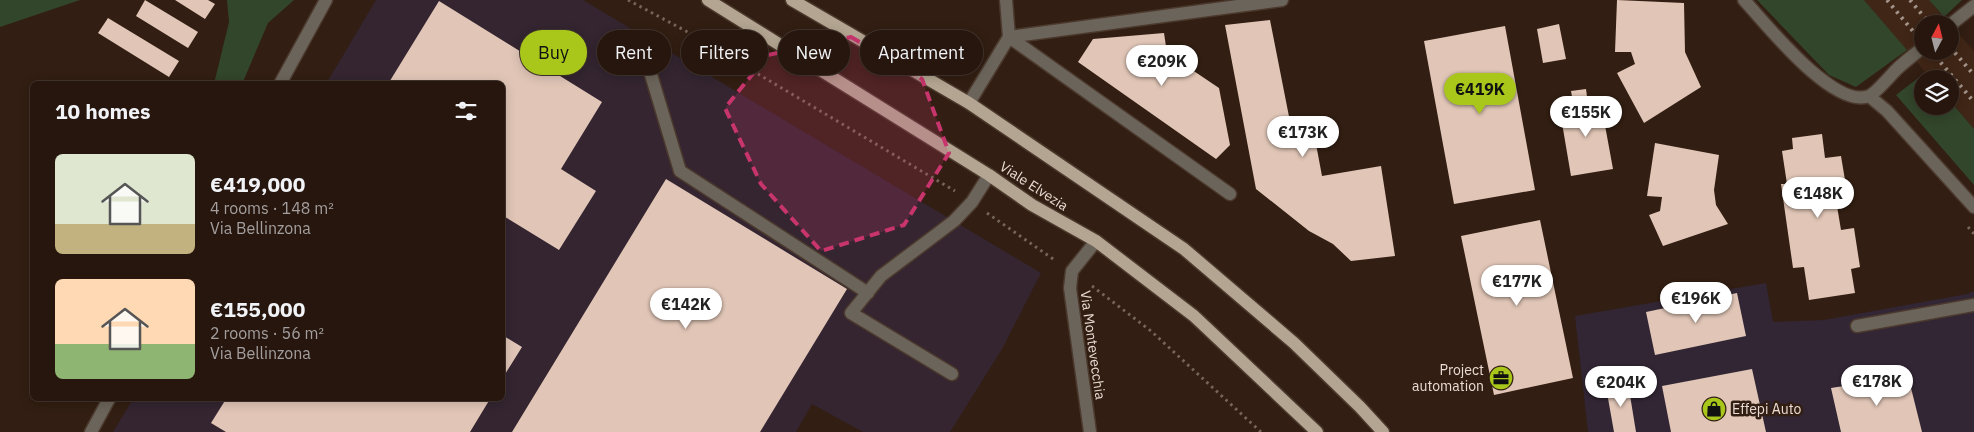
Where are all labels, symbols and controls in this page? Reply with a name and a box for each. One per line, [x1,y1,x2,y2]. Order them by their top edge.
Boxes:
north arrow [1914,15,1959,60]
map controls [1914,15,1959,115]
chip: Buy [520,30,587,75]
chip: Rent [597,30,671,75]
chip: Filters [681,30,768,75]
chip: New [778,30,850,75]
chip: Apartment [860,30,983,75]
pin: €209K [1127,44,1197,87]
text: €209K [1137,51,1187,71]
button: layers [1914,70,1959,115]
pin: €419K [1445,72,1515,115]
text: €419K [1455,79,1505,99]
pin: €155K [1551,96,1621,138]
text: 10 homes [55,97,151,125]
icon: filters [452,97,480,125]
text: €155K [1561,102,1611,122]
pin: €173K [1268,116,1338,158]
text: €173K [1278,122,1328,142]
street label: Viale Elvezia [996,157,1072,215]
text: €419,000 [210,170,305,198]
icon: home [95,174,155,234]
pin: €148K [1783,176,1853,219]
text: €148K [1793,183,1843,203]
text: 4 rooms · 148 m² [210,198,334,218]
text: Via Bellinzona [210,218,311,238]
pin: €177K [1482,264,1552,307]
text: €177K [1492,271,1542,291]
pin: €196K [1661,282,1731,324]
pin: €142K [651,288,721,330]
text: €196K [1671,288,1721,308]
street label: Via Montevecchia [1076,289,1110,401]
text: €142K [661,294,711,314]
text: €155,000 [210,295,305,323]
icon: home [95,299,155,359]
text: 2 rooms · 56 m² [210,323,324,343]
text: Via Bellinzona [210,343,311,363]
place label: Project automation [1412,361,1484,395]
pin: €178K [1842,364,1912,407]
office icon: Project automation [1488,365,1514,391]
pin: €204K [1586,366,1656,408]
text: €178K [1852,371,1902,391]
text: €204K [1596,372,1646,392]
shop icon: Effepi Auto [1701,396,1727,422]
place label: Effepi Auto [1732,400,1802,418]

